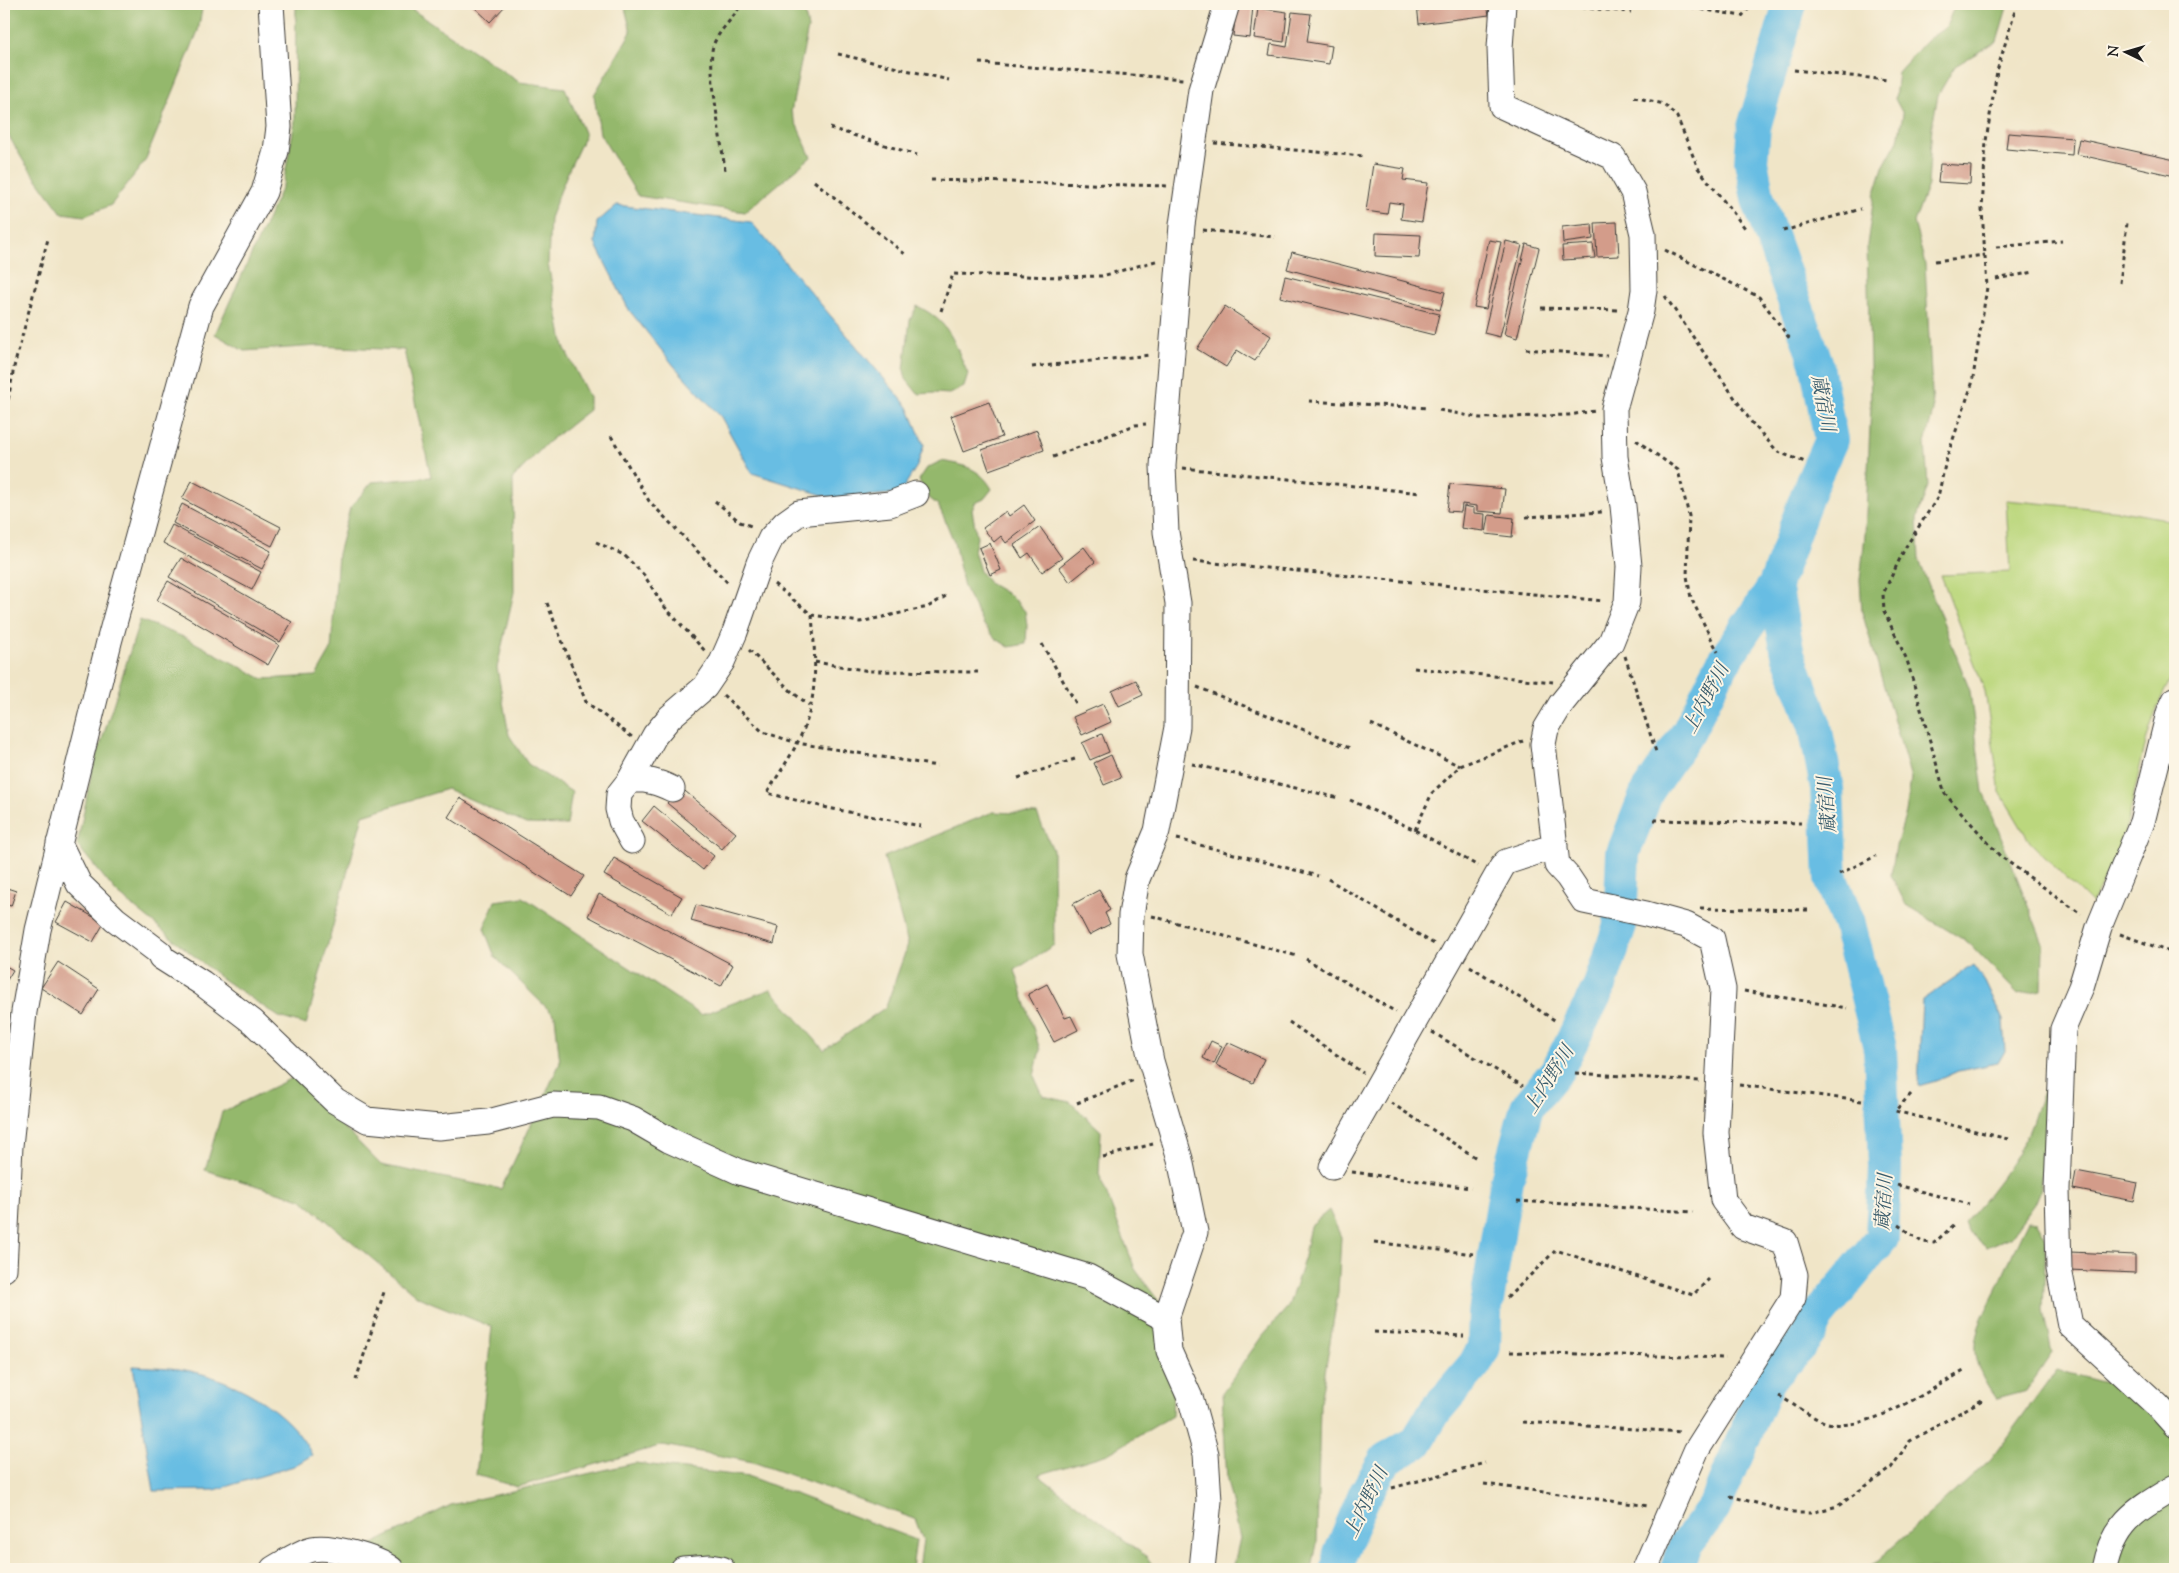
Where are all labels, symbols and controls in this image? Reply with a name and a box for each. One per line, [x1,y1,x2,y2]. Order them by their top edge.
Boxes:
north arrow [2102,28,2152,78]
text: N [2105,45,2125,57]
water label: 蔵宿川 [1803,373,1841,436]
water label: 上内野川 [1677,658,1738,739]
water label: 蔵宿川 [1812,773,1844,834]
water label: 上内野川 [1519,1039,1583,1120]
water label: 蔵宿川 [1871,1171,1901,1231]
water label: 上内野川 [1338,1461,1397,1543]

